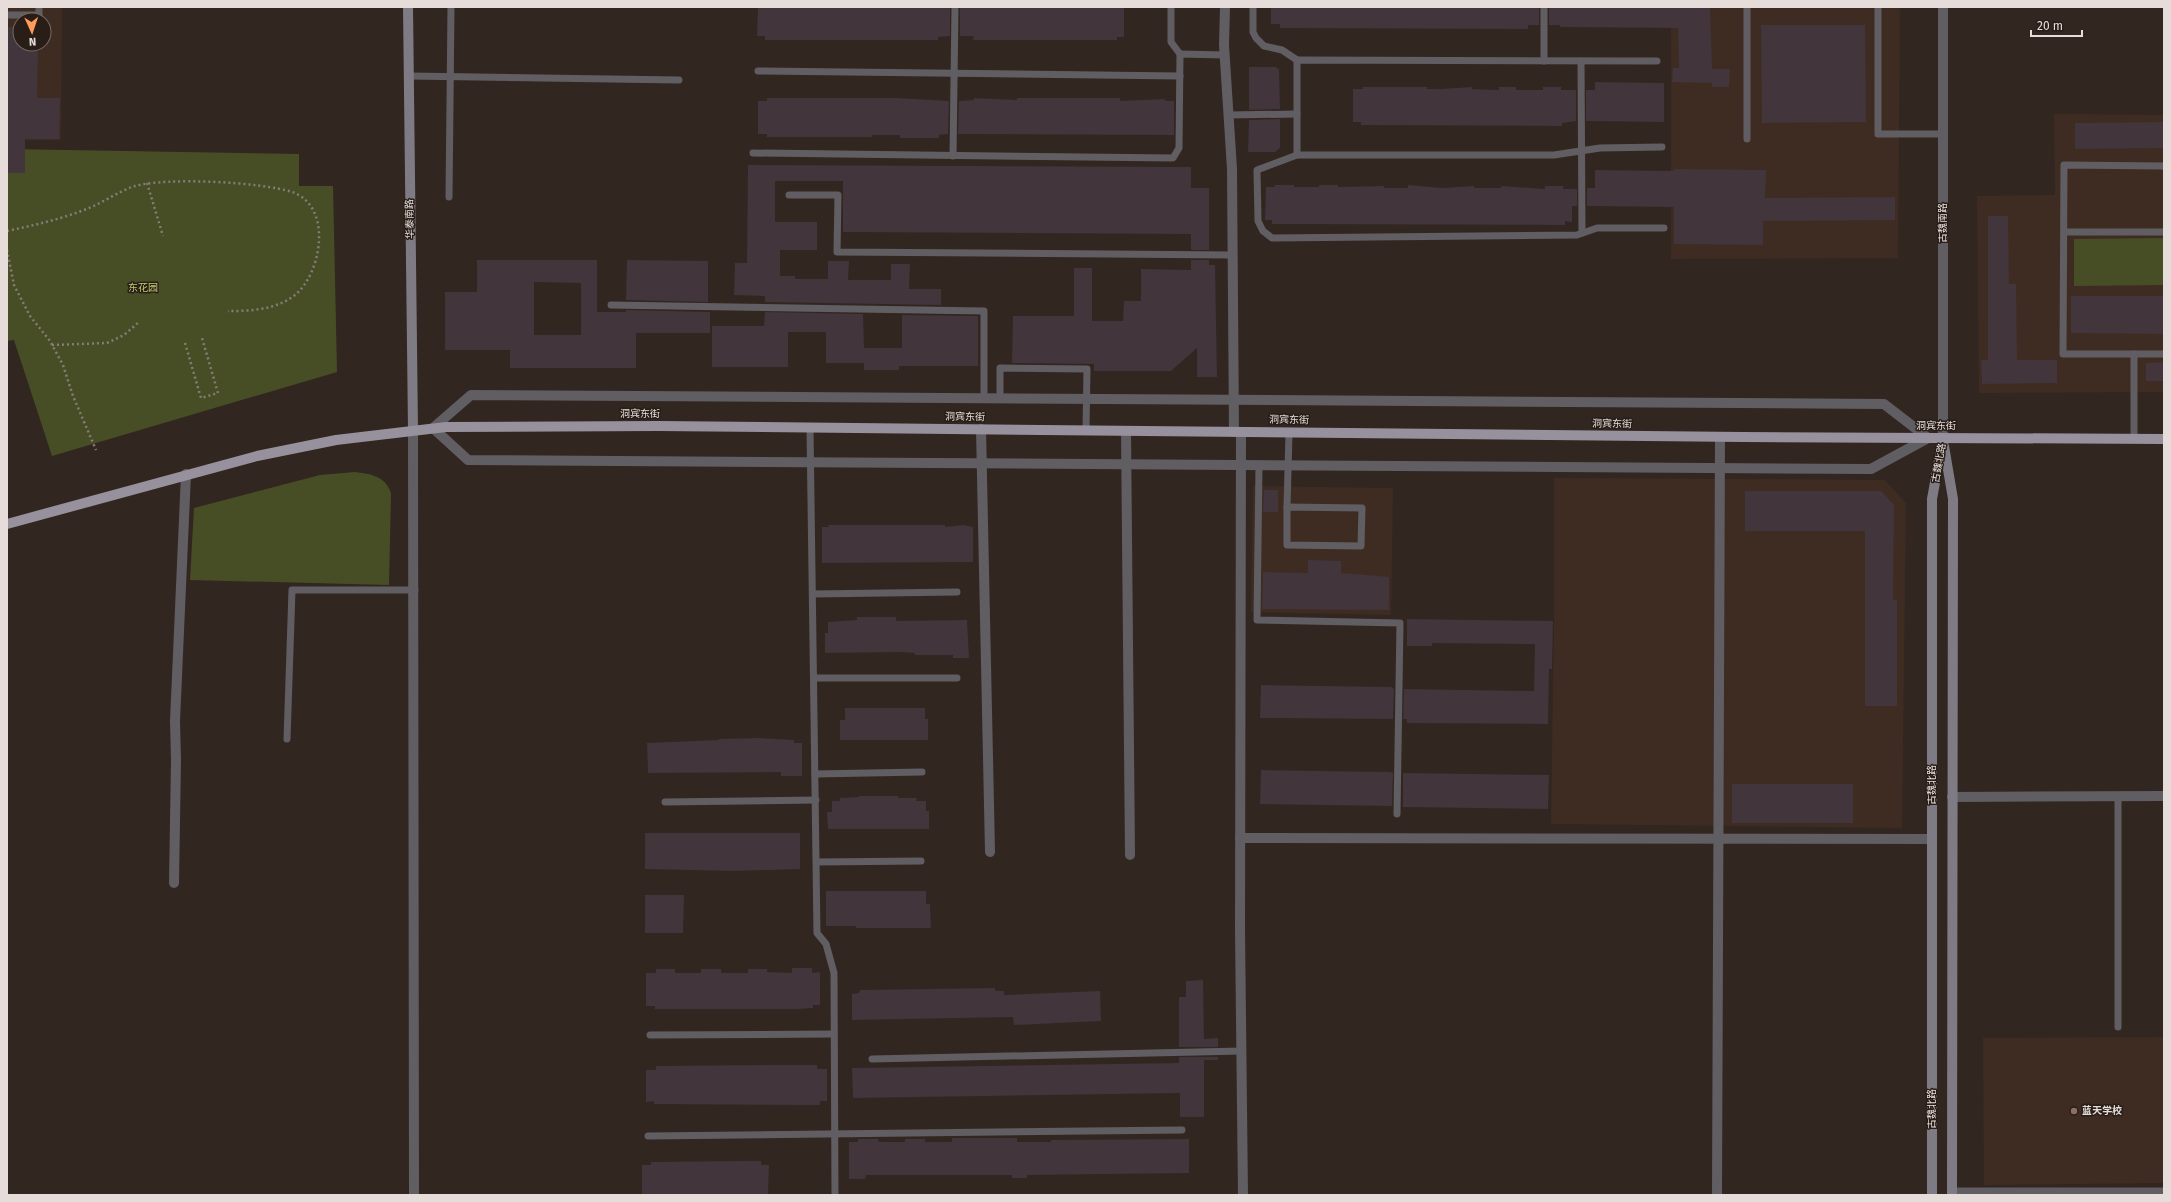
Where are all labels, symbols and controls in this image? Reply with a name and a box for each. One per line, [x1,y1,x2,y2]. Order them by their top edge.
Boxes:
north arrow [12,12,52,52]
scale bar [2031,12,2082,38]
text: 20 m [2037,19,2063,33]
text: N [29,35,36,48]
street label: 华泰南路 [404,199,416,239]
street label: 古魏南路 [1937,203,1949,243]
park label: 东花园 [128,282,158,294]
street label: 洞宾东街 [620,408,660,420]
street label: 洞宾东街 [945,411,985,423]
street label: 洞宾东街 [1269,414,1309,426]
street label: 洞宾东街 [1592,418,1632,430]
street label: 洞宾东街 [1916,420,1956,432]
street label: 古魏北路 [1930,442,1948,484]
street label: 古魏北路 [1926,765,1938,805]
street label: 古魏北路 [1926,1089,1938,1129]
place label: 蓝天学校 [2082,1104,2122,1117]
marker: 蓝天学校 [2069,1106,2079,1116]

